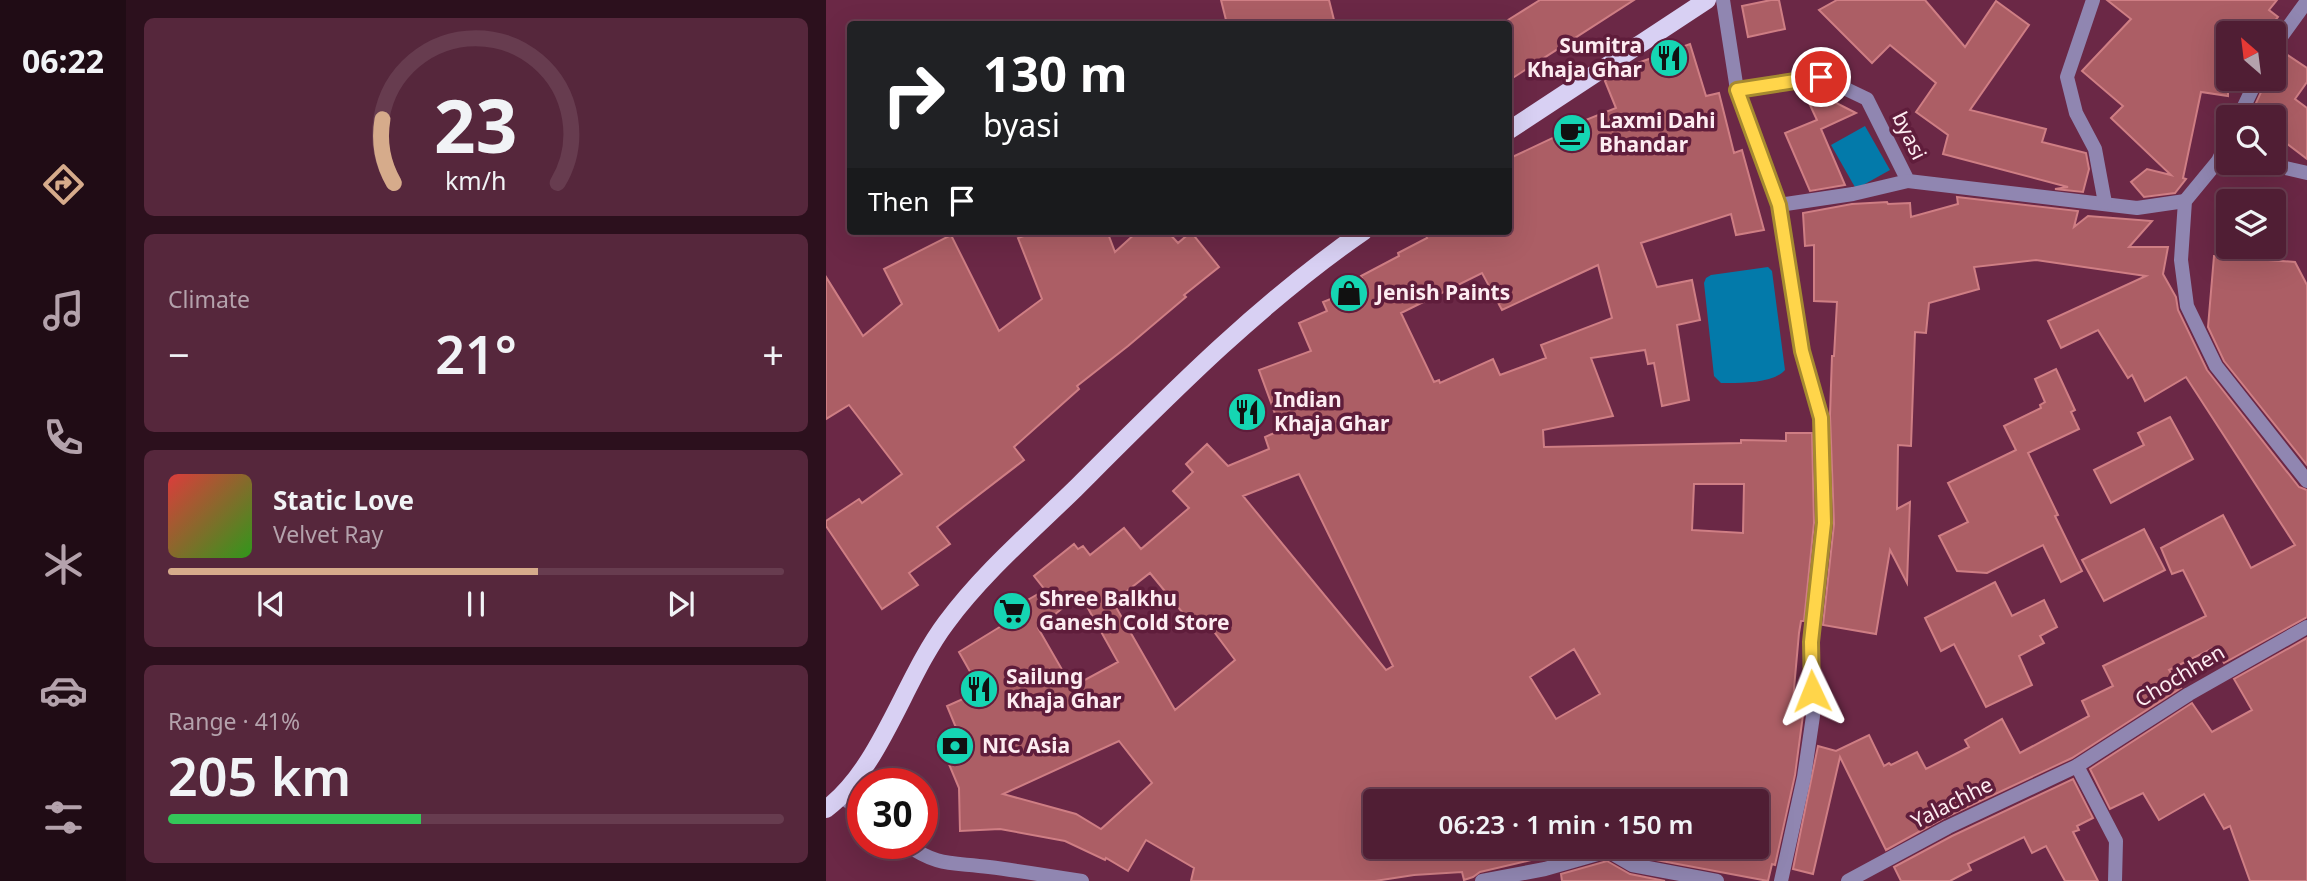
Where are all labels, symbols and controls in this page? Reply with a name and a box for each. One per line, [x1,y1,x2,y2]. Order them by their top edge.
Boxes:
north arrow [2216,21,2286,91]
map controls [2216,21,2286,259]
place label: Sumitra Khaja Ghar [1527,31,1643,83]
restaurant icon: Sumitra Khaja Ghar [1648,37,1690,79]
text: 06:22 [22,39,104,82]
text: 130 m [983,40,1128,106]
pin [1791,47,1851,107]
icon: right [868,49,959,140]
icon: arrive [1802,58,1840,96]
text: 23 [434,75,518,174]
text: byasi [983,103,1060,146]
button: search [2216,105,2286,175]
place label: Laxmi Dahi Bhandar [1599,106,1716,158]
street label: byasi [1886,107,1934,164]
cafe icon: Laxmi Dahi Bhandar [1551,112,1593,154]
icon: directions [39,160,88,209]
text: km/h [445,163,507,197]
icon: arrive [943,182,981,220]
text: Then [868,183,929,219]
button: layers [2216,189,2286,259]
shop icon: Jenish Paints [1328,272,1370,314]
place label: Jenish Paints [1374,278,1510,306]
text: Climate [168,283,250,315]
icon: music [39,286,88,335]
text: 21° [435,318,517,389]
text: − [168,328,190,380]
text: + [762,328,784,380]
place label: Indian Khaja Ghar [1274,385,1390,437]
restaurant icon: Indian Khaja Ghar [1226,391,1268,433]
icon: phone [39,413,88,462]
text: Static Love [273,482,414,518]
text: Velvet Ray [273,518,383,550]
icon: climate [39,540,88,589]
place label: Shree Balkhu Ganesh Cold Store [1039,584,1230,636]
icon: previous [252,585,290,623]
icon: pause [457,585,495,623]
icon: next [662,585,700,623]
supermarket icon: Shree Balkhu Ganesh Cold Store [991,590,1033,632]
street label: Chochhen [2129,637,2229,713]
position arrow [1775,654,1849,728]
place label: Sailung Khaja Ghar [1006,662,1122,714]
icon: car [39,666,88,715]
restaurant icon: Sailung Khaja Ghar [958,668,1000,710]
text: Range · 41% [168,705,300,737]
bank icon: NIC Asia [934,725,976,767]
place label: NIC Asia [982,731,1070,759]
text: 205 km [168,740,351,811]
speed limit sign: 30 [847,768,938,859]
street label: Yalachhe [1906,770,1997,834]
icon: filters [39,793,88,842]
text: 06:23 · 1 min · 150 m [1439,806,1693,842]

